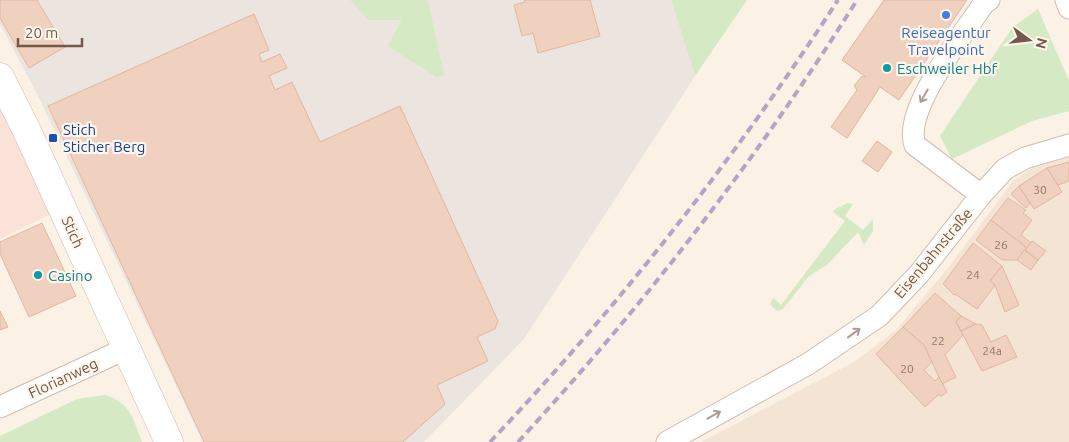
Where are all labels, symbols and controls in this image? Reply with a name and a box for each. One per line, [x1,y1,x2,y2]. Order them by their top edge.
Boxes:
marker: Reiseagentur Travelpoint [940,9,952,21]
scale bar [18,15,81,47]
north arrow [1004,15,1054,65]
text: 20 m [25,24,58,41]
place label: Reiseagentur Travelpoint [901,24,991,58]
text: N [1032,36,1051,50]
place label: Eschweiler Hbf [897,60,998,77]
marker: Eschweiler Hbf [881,62,893,74]
one-way arrow [919,88,929,103]
place label: Stich Sticher Berg [63,121,145,155]
marker: Stich Sticher Berg [47,132,59,144]
house number: 30 [1033,183,1047,196]
street label: Eisenbahnstraße [890,205,976,301]
street label: Stich [59,213,87,251]
house number: 26 [994,238,1008,251]
place label: Casino [48,267,92,284]
house number: 24 [966,268,980,281]
marker: Casino [32,269,44,281]
one-way arrow [847,328,861,338]
house number: 22 [931,334,945,347]
house number: 24a [982,344,1002,357]
street label: Florianweg [26,355,100,401]
house number: 20 [900,362,914,375]
one-way arrow [707,410,721,420]

